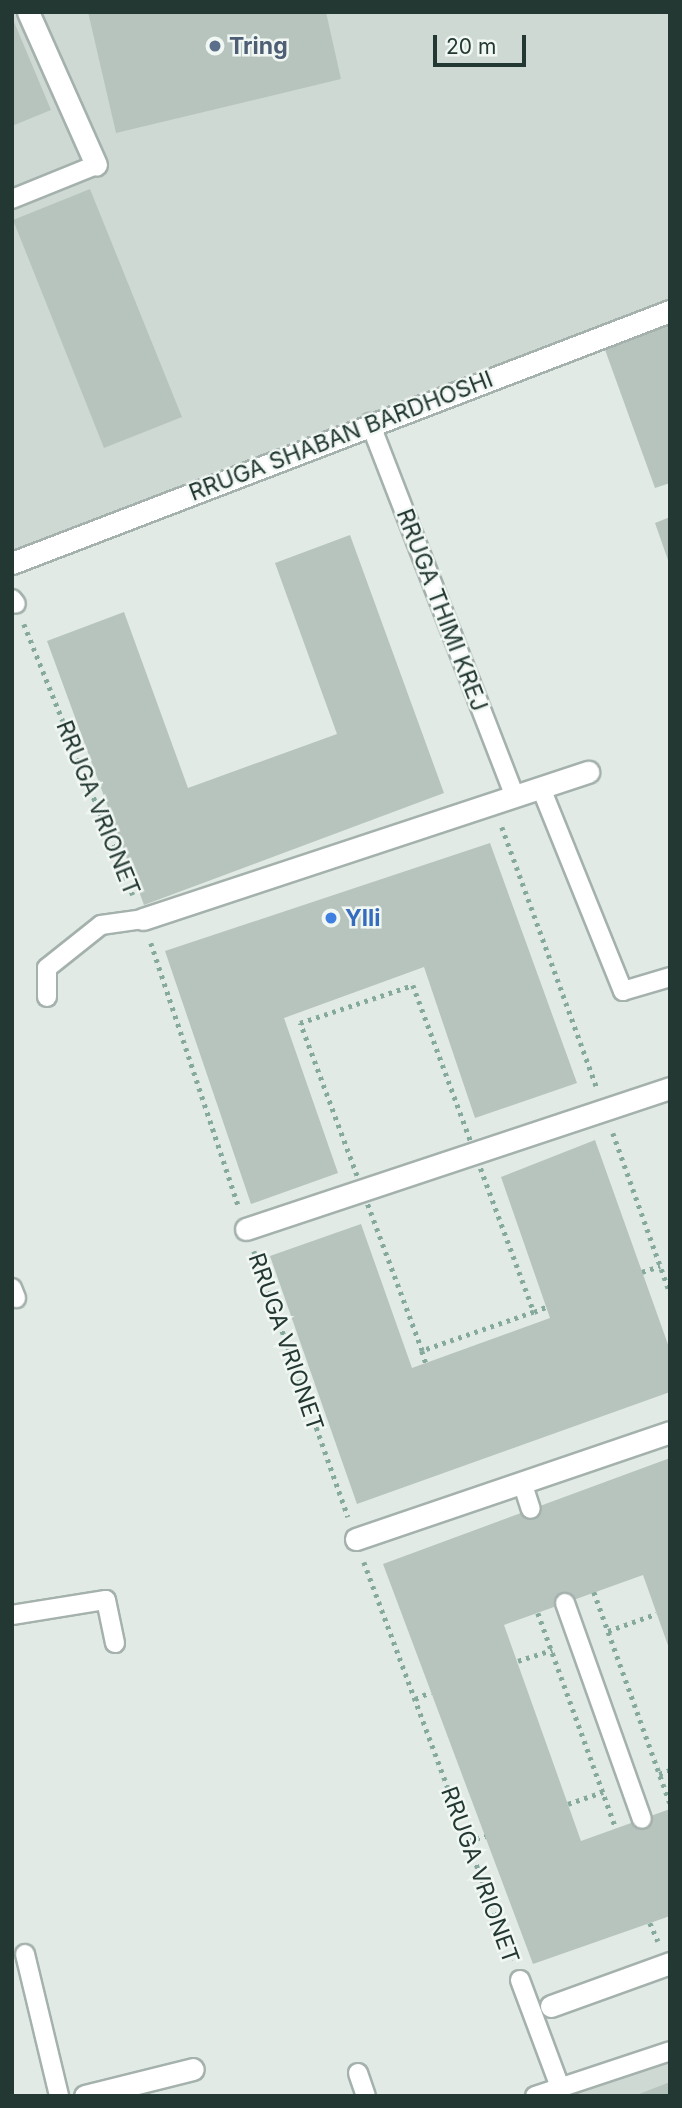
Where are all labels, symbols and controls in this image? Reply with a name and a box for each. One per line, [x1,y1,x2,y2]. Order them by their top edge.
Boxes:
scale bar [437,21,530,65]
place label: Tring [229,32,288,60]
text: 20 m [446,34,496,59]
marker: Tring [207,38,223,54]
street label: RRUGA SHABAN BARDHOSHI [185,365,497,507]
street label: RRUGA THIMI KREJ [391,505,493,715]
street label: RRUGA VRIONET [50,717,146,899]
place label: Ylli [345,904,381,932]
marker: Ylli [323,910,339,926]
street label: RRUGA VRIONET [243,1250,329,1434]
street label: RRUGA VRIONET [435,1783,525,1967]

